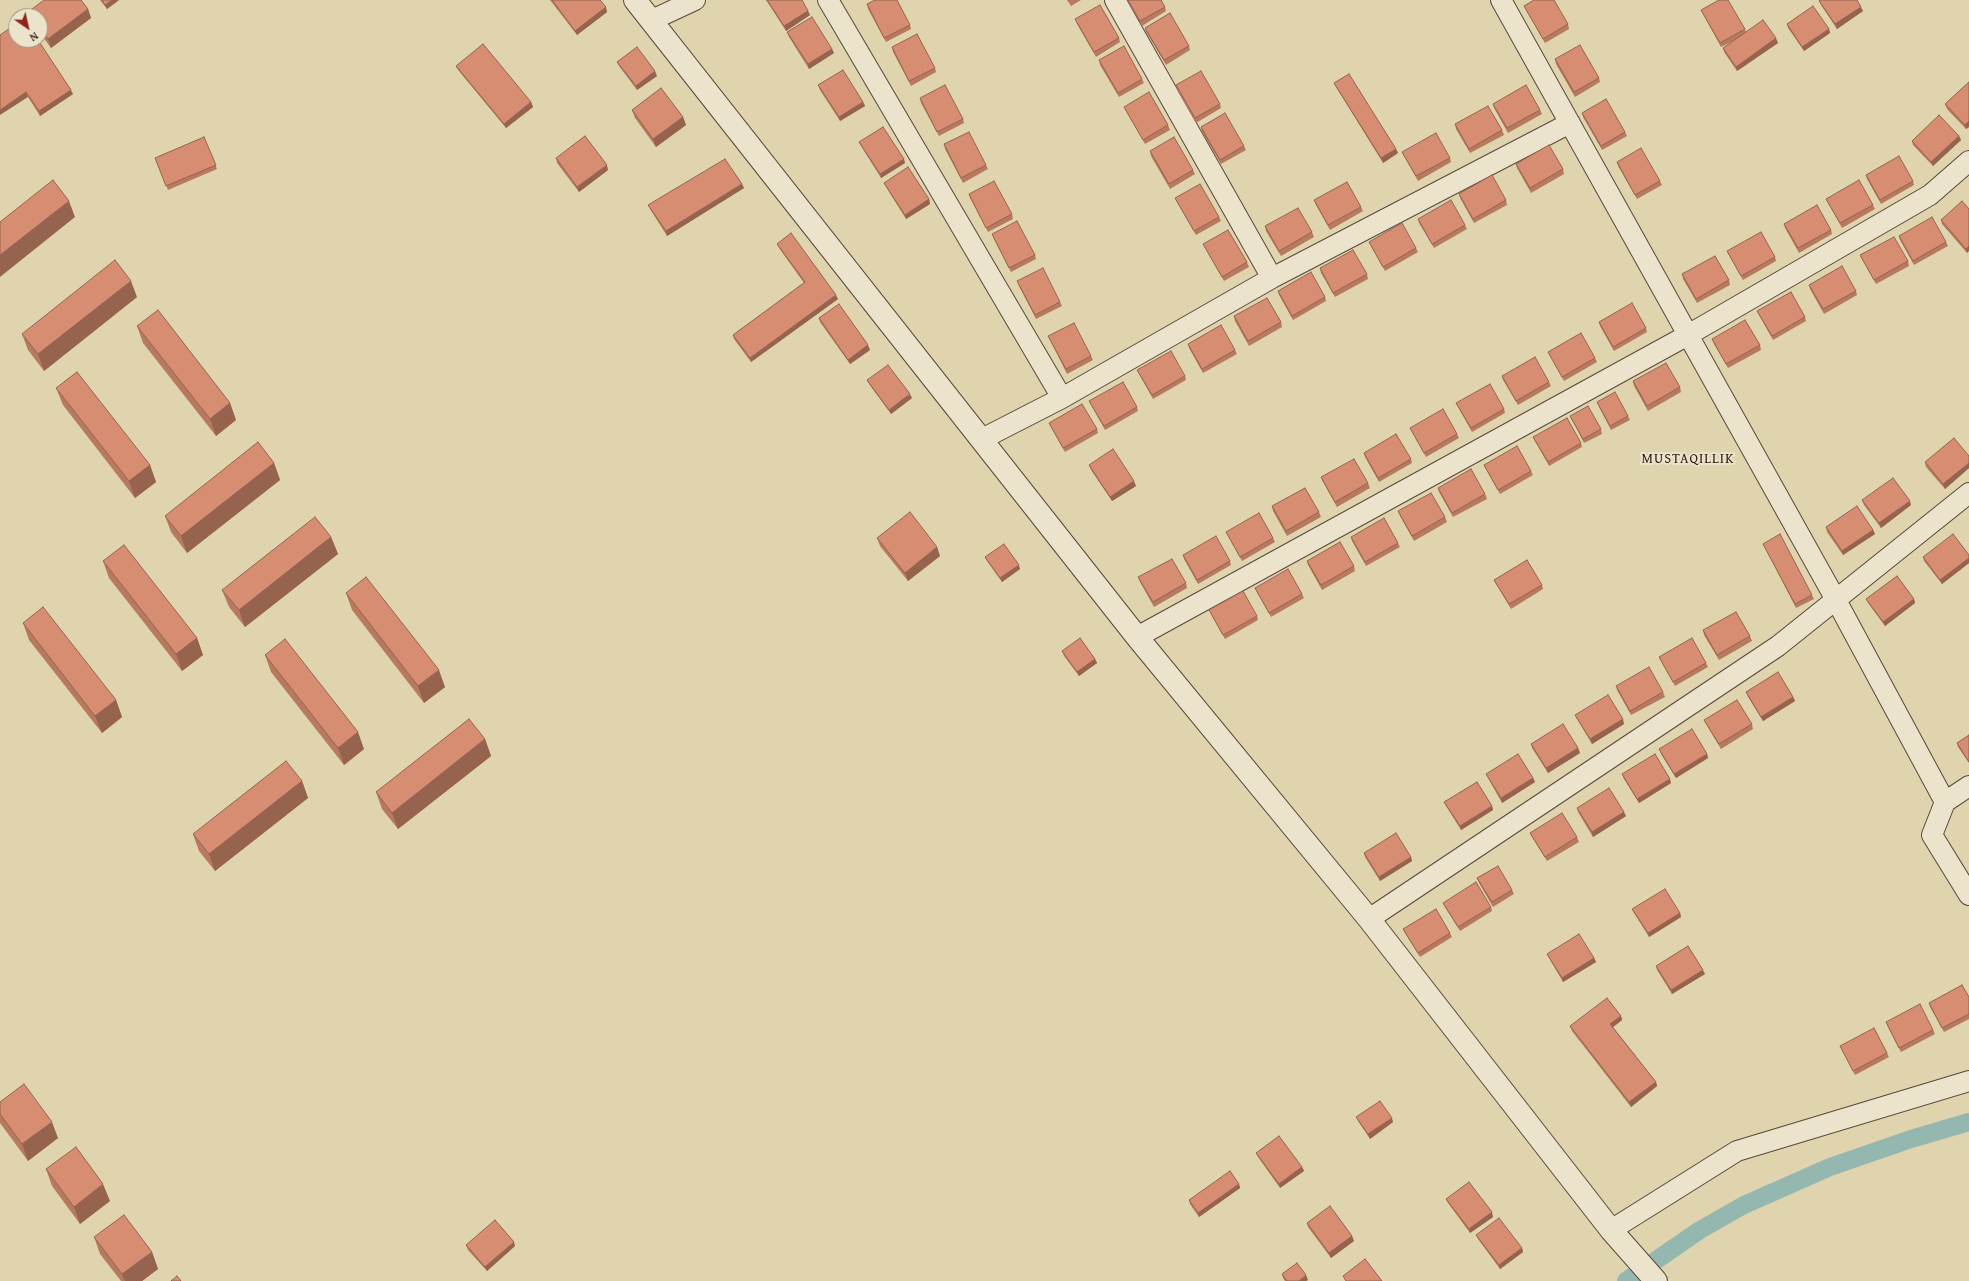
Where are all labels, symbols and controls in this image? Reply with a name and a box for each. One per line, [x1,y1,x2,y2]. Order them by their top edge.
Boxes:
north arrow [8,8,48,48]
text: N [27,28,42,46]
district label: MUSTAQILLIK [1642,451,1734,467]

